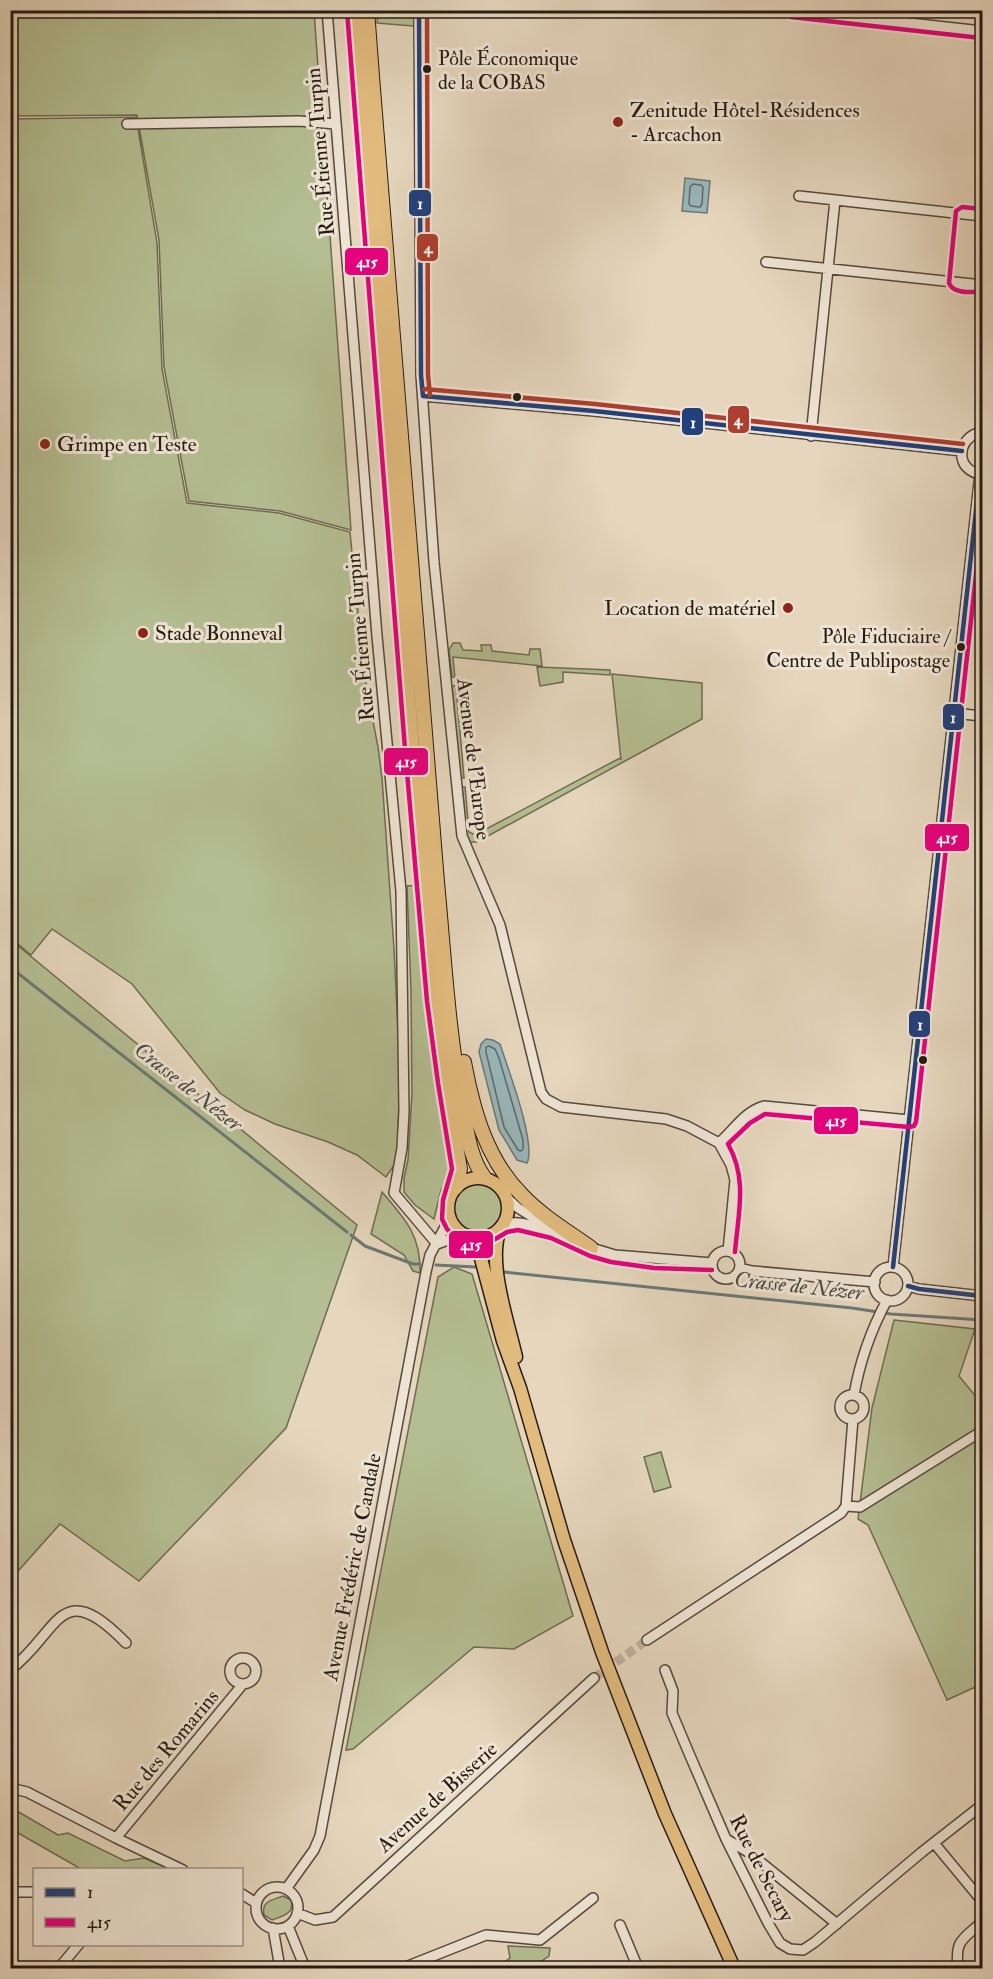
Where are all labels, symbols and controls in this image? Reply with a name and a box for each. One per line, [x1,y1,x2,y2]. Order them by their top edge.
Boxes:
place label: Pôle Économique de la COBAS [438,45,578,95]
marker: Pôle Économique de la COBAS [421,63,433,75]
street label: Rue Étienne Turpin [300,66,341,237]
place label: Zenitude Hôtel-Résidences - Arcachon [630,97,860,148]
marker: Zenitude Hôtel-Résidences - Arcachon [611,115,625,129]
line badge: 1 [408,189,432,217]
text: 1 [417,194,423,214]
line badge: 4 [416,233,439,262]
text: 4 [423,238,434,258]
line badge: 415 [344,247,389,276]
text: 415 [355,252,379,272]
unlabelled marker [511,391,523,403]
line badge: 4 [727,405,750,434]
line badge: 1 [681,407,704,436]
text: 4 [733,410,744,430]
text: 1 [690,413,696,433]
place label: Grimpe en Teste [57,431,197,458]
marker: Grimpe en Teste [38,437,52,451]
street label: Rue Étienne Turpin [340,551,381,722]
place label: Location de matériel [604,595,777,622]
marker: Location de matériel [781,601,795,615]
place label: Stade Bonneval [155,620,284,647]
place label: Pôle Fiduciaire / Centre de Publipostage [766,624,952,674]
marker: Stade Bonneval [136,626,150,640]
marker: Pôle Fiduciaire / Centre de Publipostage [955,641,967,653]
street label: Avenue de l'Europe [450,676,497,842]
line badge: 1 [942,703,965,731]
text: 1 [950,708,956,728]
line badge: 415 [383,747,429,776]
text: 415 [394,752,418,772]
line badge: 415 [924,823,970,852]
text: 415 [935,828,959,848]
line badge: 1 [908,1010,931,1038]
text: 1 [917,1015,923,1035]
water label: Crasse de Nézer [129,1036,250,1139]
unlabelled marker [917,1054,929,1066]
line badge: 415 [813,1106,859,1135]
text: 415 [824,1111,848,1131]
line badge: 415 [448,1230,494,1259]
text: 415 [459,1235,483,1255]
water label: Crasse de Nézer [733,1265,867,1307]
street label: Avenue Frédéric de Candale [317,1451,388,1684]
street label: Rue des Romarins [108,1684,225,1817]
street label: Avenue de Bisserie [371,1736,503,1859]
street label: Rue de Secary [723,1810,800,1927]
legend [33,1868,243,1946]
text: 1 [87,1881,93,1904]
text: 415 [87,1911,111,1934]

